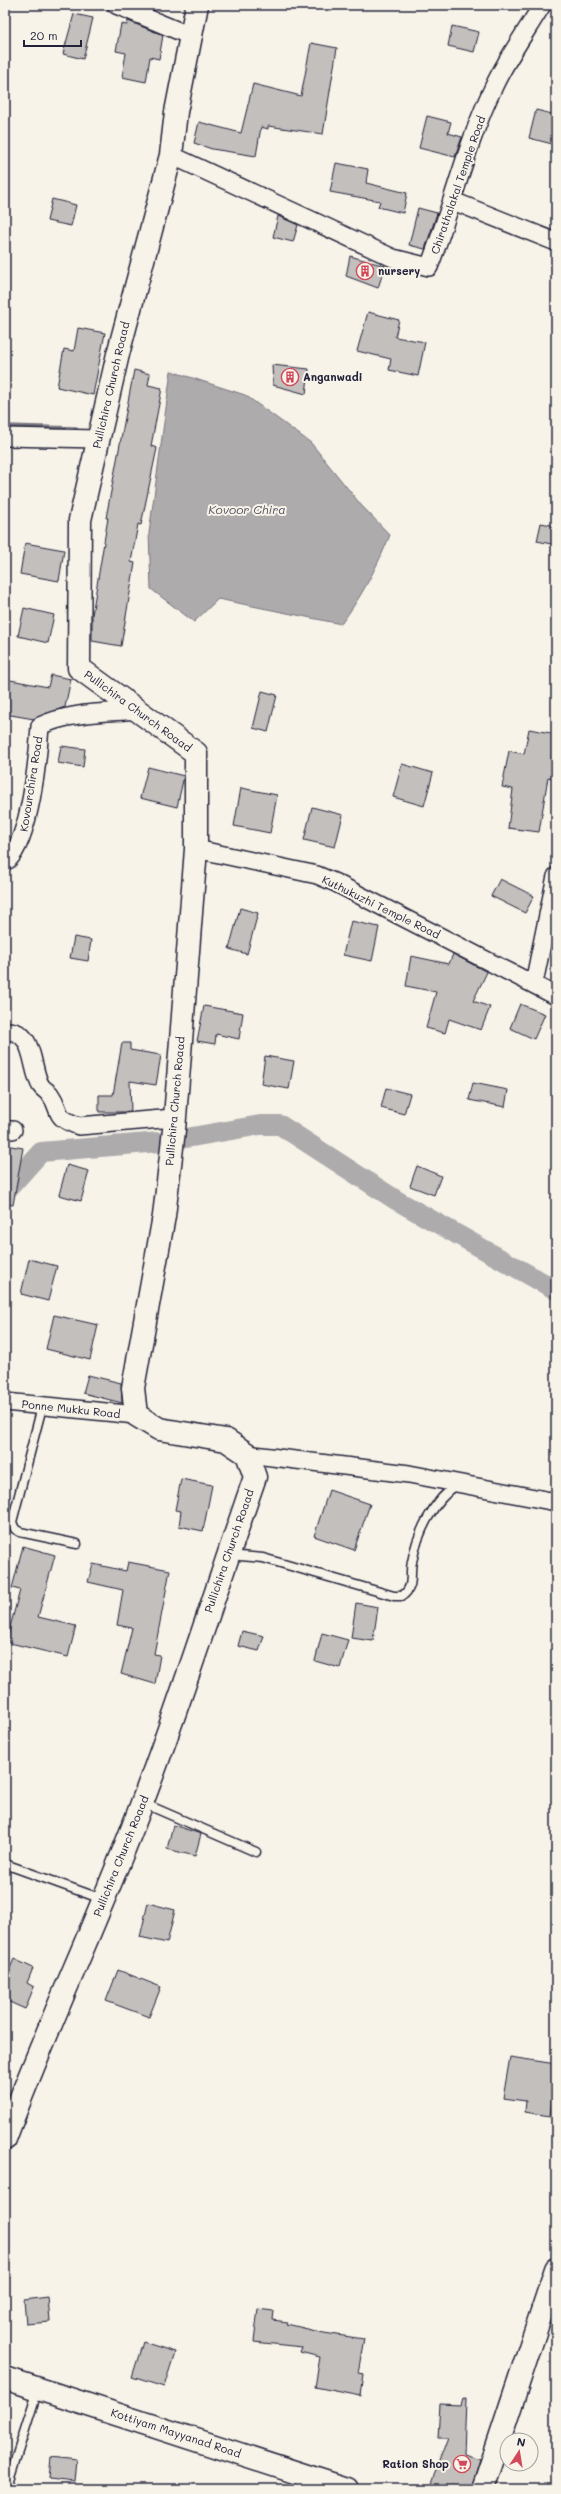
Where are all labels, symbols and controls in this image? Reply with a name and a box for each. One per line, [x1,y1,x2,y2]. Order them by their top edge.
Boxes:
scale bar [24,22,81,48]
text: 20 m [30,27,58,43]
street label: Chirathalakal Temple Road [427,114,488,256]
building icon: nursery [355,261,375,281]
place label: nursery [378,263,420,278]
street label: Pullichira Church Roaad [89,320,132,450]
building icon: Anganwadi [280,367,300,387]
place label: Anganwadi [303,369,363,384]
water label: Kovoor Chira [208,501,286,517]
street label: Pullichira Church Roaad [81,666,195,755]
street label: Kovourchira Road [16,735,45,833]
street label: Kuthukuzhi Temple Road [320,871,443,942]
street label: Pullichira Church Roaad [161,1036,188,1166]
street label: Ponne Mukku Road [21,1396,121,1421]
street label: Pullichira Church Roaad [200,1487,257,1615]
street label: Pullichira Church Roaad [89,1793,152,1919]
street label: Kottiyam Mayyanad Road [109,2404,243,2461]
north arrow [499,2432,539,2472]
text: N [516,2434,527,2450]
supermarket icon: Ration Shop [452,2454,472,2474]
place label: Ration Shop [382,2456,449,2471]

